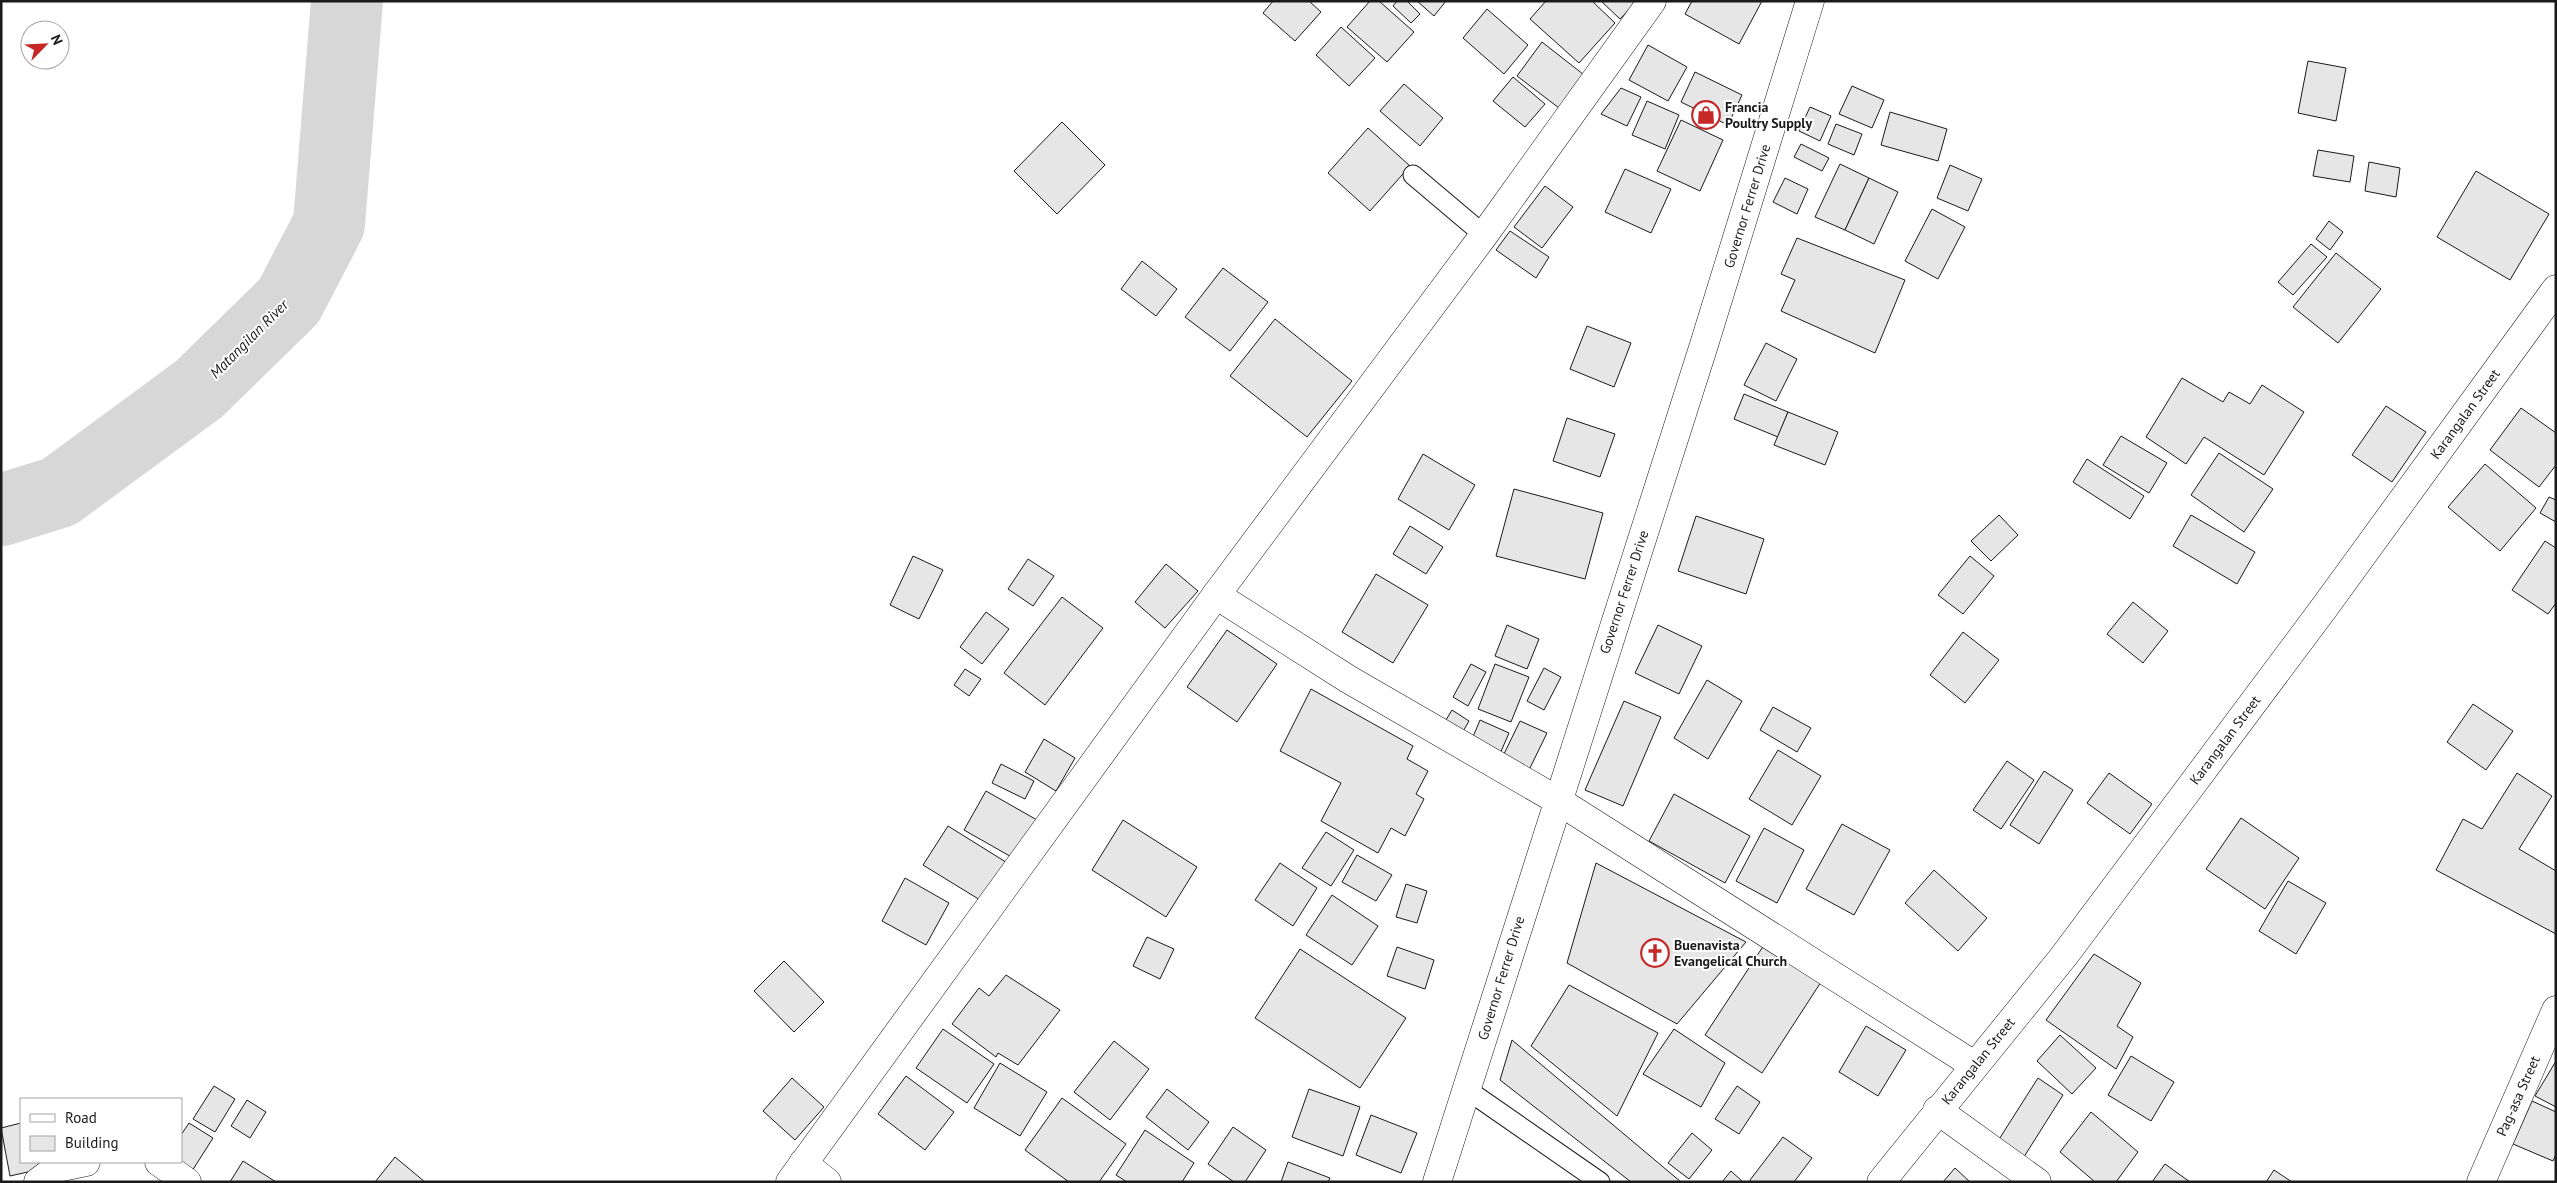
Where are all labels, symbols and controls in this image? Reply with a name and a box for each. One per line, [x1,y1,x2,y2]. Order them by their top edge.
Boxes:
north arrow [20,20,70,70]
text: N [47,32,67,48]
place label: Francia Poultry Supply [1725,98,1812,132]
shop icon: Francia Poultry Supply [1691,100,1721,130]
street label: Governor Ferrer Drive [1720,142,1774,270]
water label: Matangilan River [205,295,293,382]
street label: Karangalan Street [2426,365,2504,463]
street label: Governor Ferrer Drive [1596,528,1652,656]
street label: Karangalan Street [2186,692,2265,788]
street label: Governor Ferrer Drive [1474,914,1528,1042]
place label: Buenavista Evangelical Church [1674,936,1787,970]
church icon: Buenavista Evangelical Church [1640,938,1670,968]
street label: Karangalan Street [1937,1014,2019,1108]
street label: Pag-asa Street [2492,1053,2544,1139]
legend [20,1098,182,1163]
text: Road [65,1108,97,1127]
text: Building [65,1133,119,1152]

